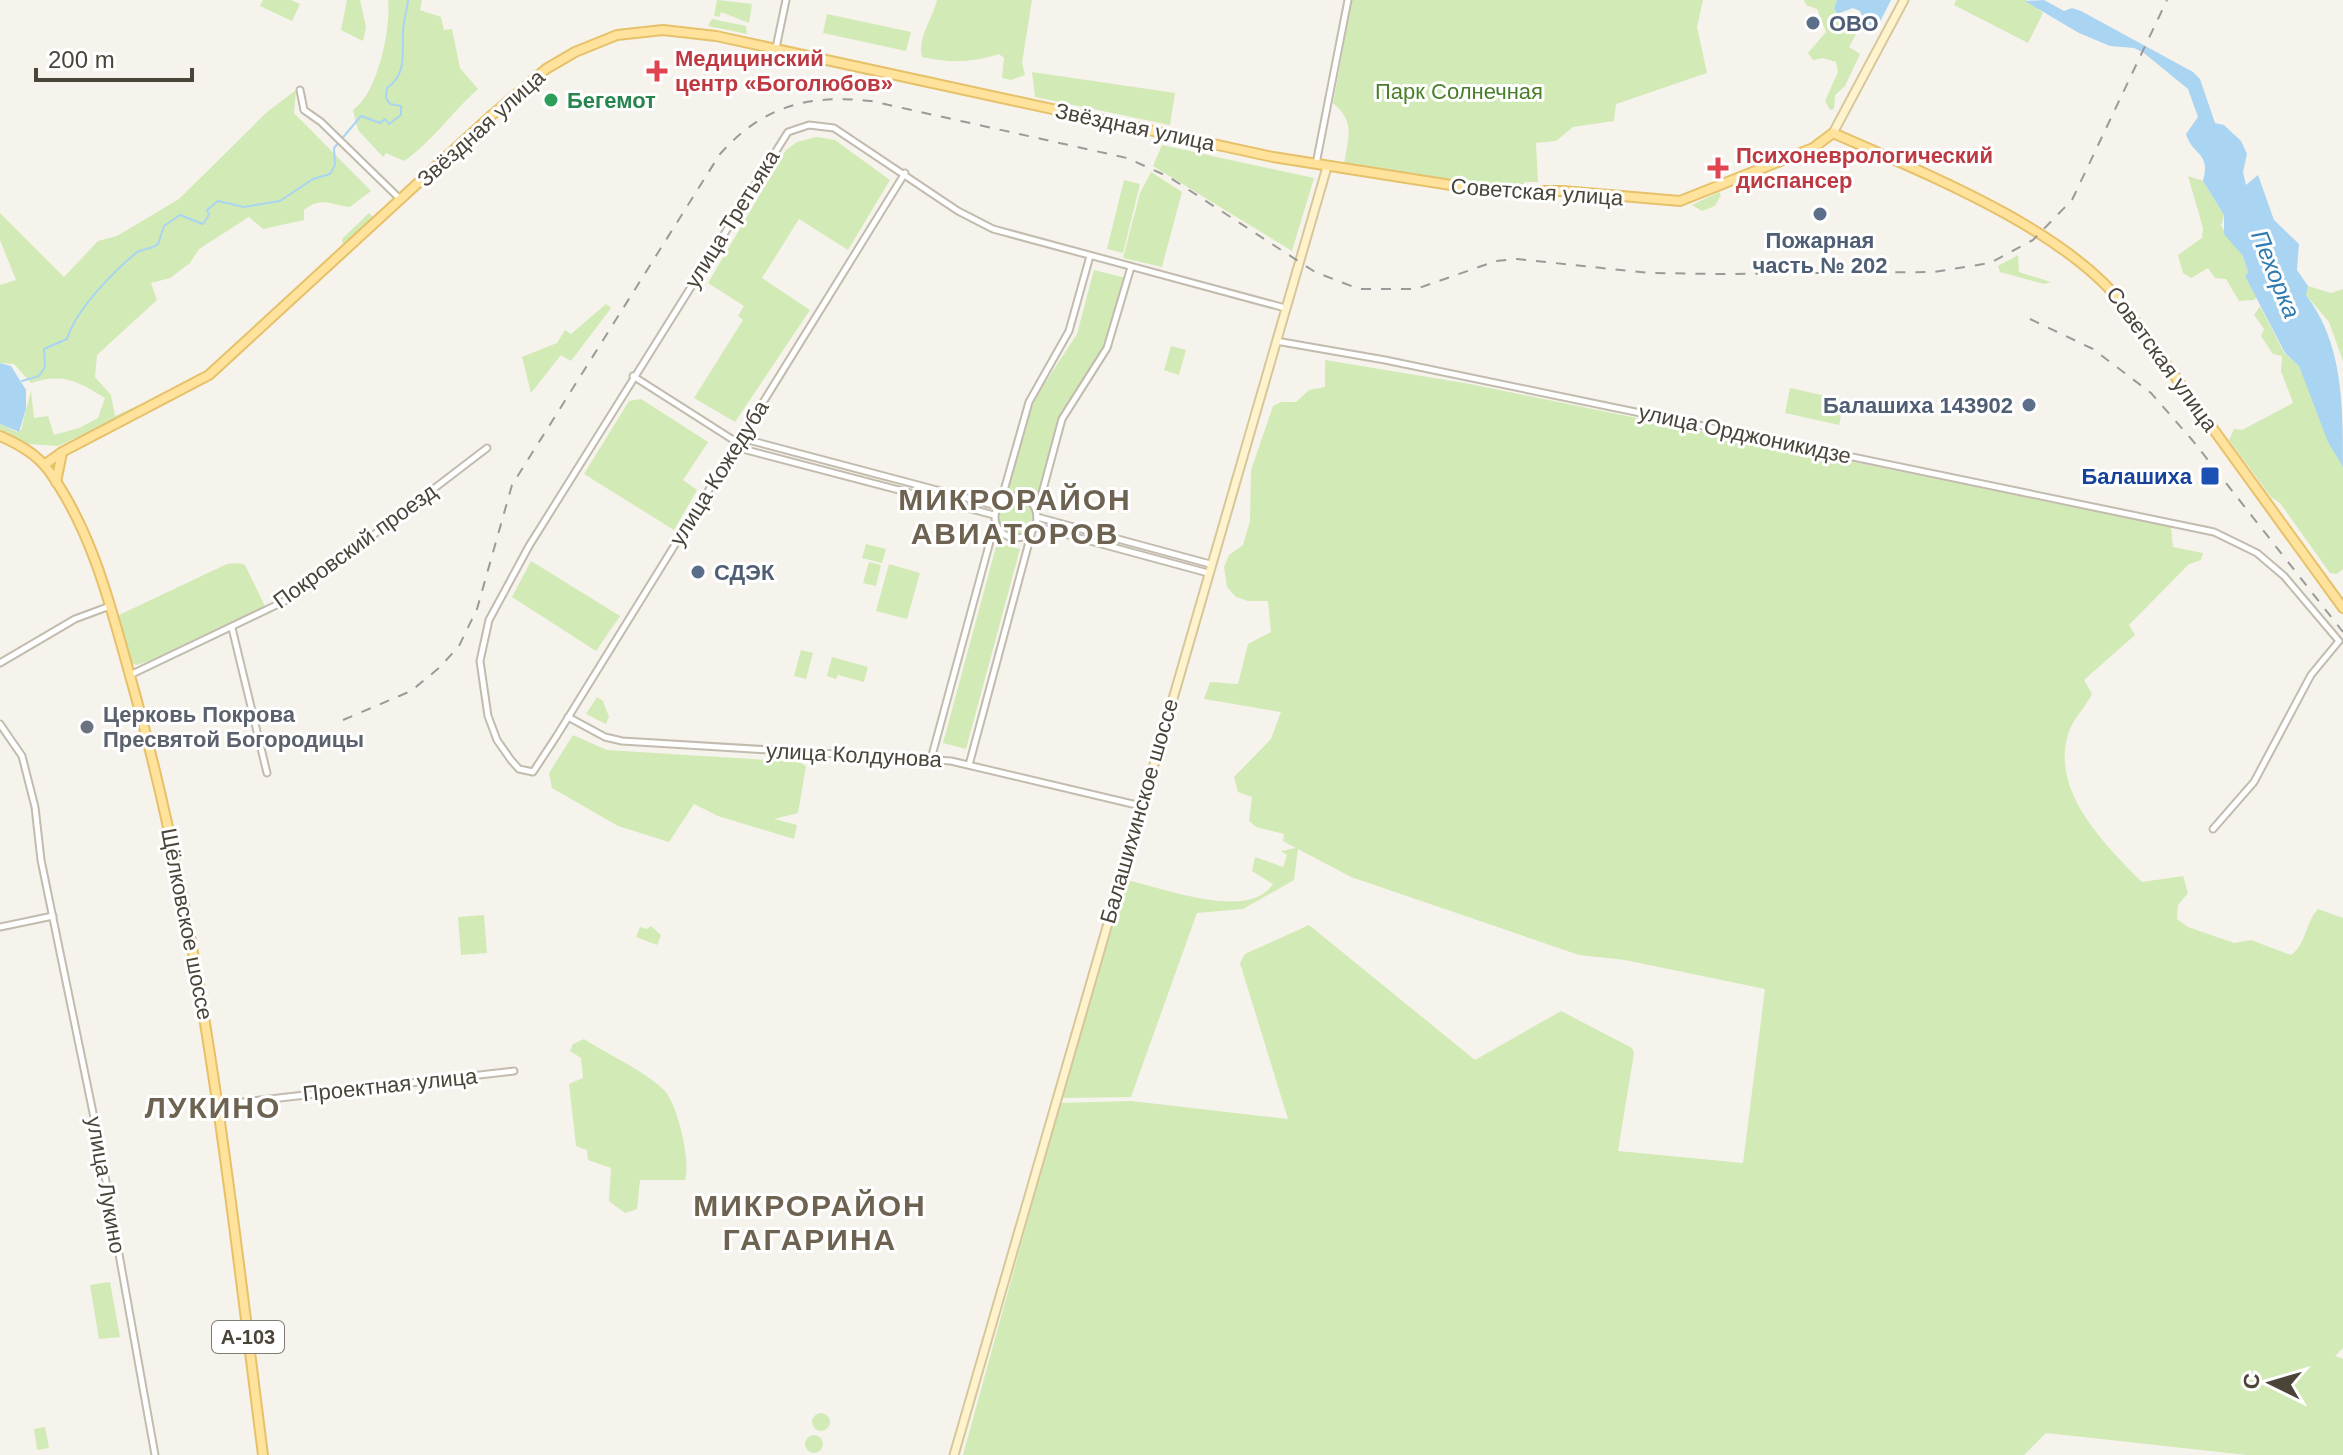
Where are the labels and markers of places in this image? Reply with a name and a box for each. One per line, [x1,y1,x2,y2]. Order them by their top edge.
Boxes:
place label: ОВО [1829,11,1879,36]
marker: ОВО [1804,14,1822,32]
place label: Медицинский центр «Боголюбов» [675,46,893,96]
marker: Медицинский центр «Боголюбов» [646,60,668,82]
place label: Бегемот [567,88,656,113]
marker: Бегемот [542,91,560,109]
place label: Психоневрологический диспансер [1736,143,1993,193]
marker: Психоневрологический диспансер [1707,157,1729,179]
marker: Пожарная часть № 202 [1811,205,1829,223]
place label: Пожарная часть № 202 [1753,228,1888,278]
place label: Балашиха 143902 [1823,393,2013,418]
marker: Балашиха 143902 [2020,396,2038,414]
place label: Балашиха [2081,464,2193,489]
marker: Балашиха [2199,465,2221,487]
place label: СДЭК [714,560,775,585]
marker: СДЭК [689,563,707,581]
place label: Церковь Покрова Пресвятой Богородицы [103,702,364,752]
marker: Церковь Покрова Пресвятой Богородицы [78,718,96,736]

